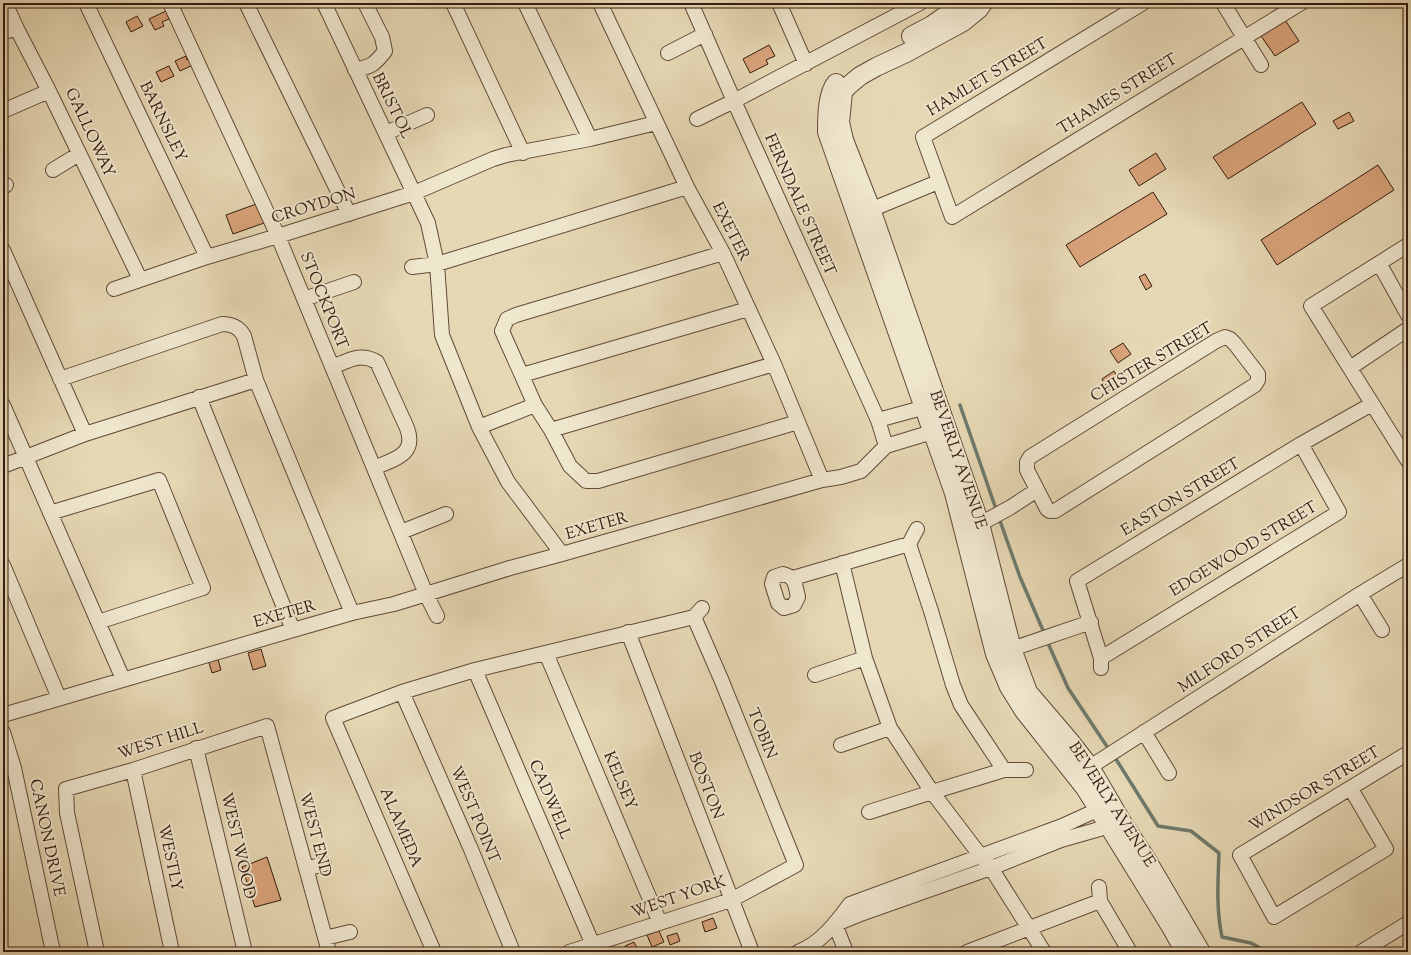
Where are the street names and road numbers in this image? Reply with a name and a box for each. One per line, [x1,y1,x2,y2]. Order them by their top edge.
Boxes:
street label: HAMLET STREET [923,33,1053,123]
street label: THAMES STREET [1054,49,1182,141]
street label: BRISTOL [365,69,417,143]
street label: BARNSLEY [133,78,192,167]
street label: GALLOWAY [58,85,120,182]
street label: FERNDALE STREET [757,130,841,280]
street label: CROYDON [269,183,359,231]
street label: EXETER [705,198,755,266]
street label: STOCKPORT [293,249,353,353]
street label: CHISTER STREET [1086,317,1218,409]
street label: BEVERLY AVENUE [922,388,992,533]
street label: EASTON STREET [1117,453,1245,543]
street label: EDGEWOOD STREET [1166,497,1322,603]
street label: EXETER [563,507,631,547]
street label: EXETER [251,595,319,635]
street label: MILFORD STREET [1174,603,1306,699]
street label: TOBIN [740,705,782,763]
street label: WEST HILL [115,717,207,767]
street label: BEVERLY AVENUE [1062,738,1160,872]
street label: WINDSOR STREET [1245,742,1385,838]
street label: KELSEY [596,748,642,814]
street label: BOSTON [682,749,728,823]
street label: CADWELL [522,757,576,844]
street label: WEST POINT [443,763,505,867]
street label: CANON DRIVE [22,777,70,899]
street label: ALAMEDA [373,784,427,872]
street label: WEST WOOD [214,790,260,902]
street label: WEST END [292,790,336,880]
street label: WESTLY [151,823,187,894]
street label: WEST YORK [628,871,730,925]

